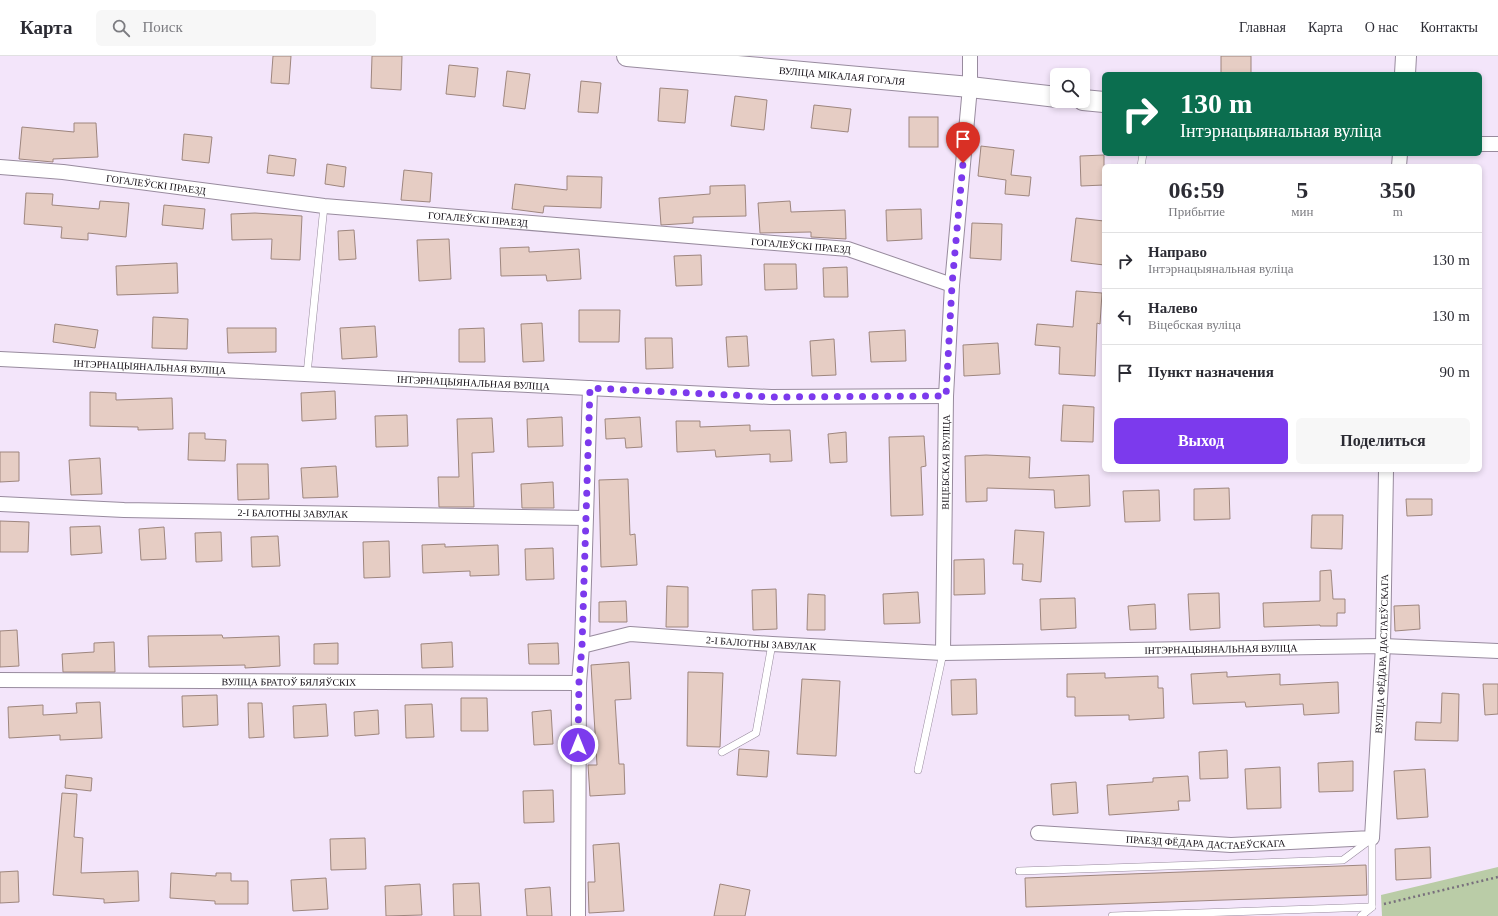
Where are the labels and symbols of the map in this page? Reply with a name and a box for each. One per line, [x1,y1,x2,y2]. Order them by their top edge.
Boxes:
street label: ВУЛІЦА МІКАЛАЯ ГОГАЛЯ [779,65,906,87]
pin [946,122,980,163]
street label: ГОГАЛЕЎСКІ ПРАЕЗД [106,173,206,197]
street label: ГОГАЛЕЎСКІ ПРАЕЗД [428,210,529,229]
street label: ГОГАЛЕЎСКІ ПРАЕЗД [751,236,851,255]
street label: ІНТЭРНАЦЫЯНАЛЬНАЯ ВУЛІЦА [73,358,227,376]
street label: ІНТЭРНАЦЫЯНАЛЬНАЯ ВУЛІЦА [397,374,551,392]
street label: ВІЦЕБСКАЯ ВУЛІЦА [940,414,952,510]
street label: 2-І БАЛОТНЫ ЗАВУЛАК [238,507,348,520]
street label: ВУЛІЦА ФЁДАРА ДАСТАЕЎСКАГА [1373,573,1390,734]
street label: 2-І БАЛОТНЫ ЗАВУЛАК [706,634,817,652]
street label: ІНТЭРНАЦЫЯНАЛЬНАЯ ВУЛІЦА [1144,642,1298,656]
street label: ВУЛІЦА БРАТОЎ БЯЛЯЎСКІХ [222,676,357,688]
position arrow [557,724,599,766]
street label: ПРАЕЗД ФЁДАРА ДАСТАЕЎСКАГА [1126,833,1286,851]

